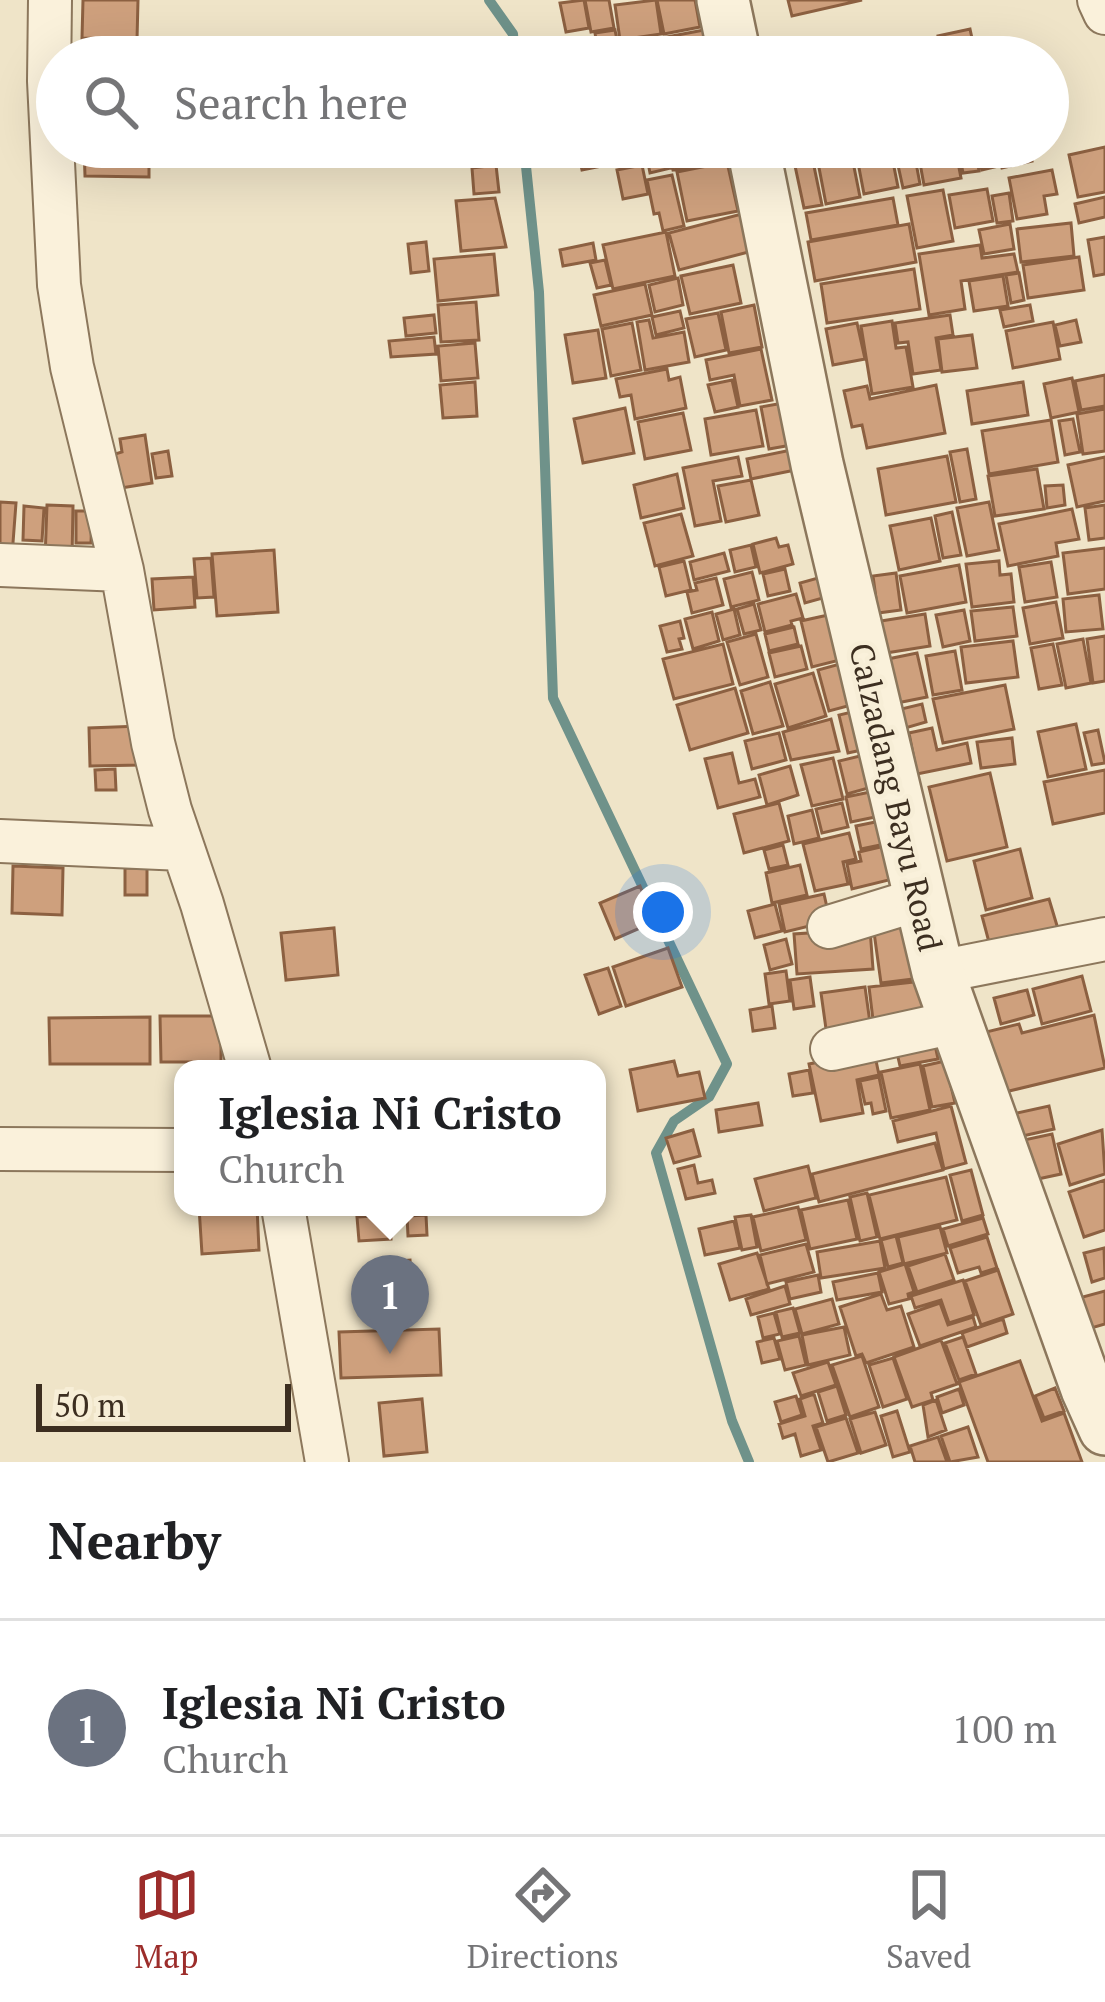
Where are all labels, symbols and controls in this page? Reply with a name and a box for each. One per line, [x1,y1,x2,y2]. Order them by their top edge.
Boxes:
search box [36,36,1069,168]
icon: search [78,69,144,135]
text: Search here [174,72,408,132]
street label: Calzadang Bayu Road [840,639,953,955]
your location [633,882,693,942]
popup [174,1060,606,1216]
text: Iglesia Ni Cristo [218,1082,562,1142]
text: Church [218,1142,345,1194]
pin: 1 [351,1255,429,1354]
scale bar [36,1378,291,1431]
text: 50 m [54,1383,126,1426]
text: Nearby [48,1506,221,1574]
text: Iglesia Ni Cristo [162,1672,506,1732]
text: 1 [76,1702,98,1754]
text: 100 m [952,1702,1057,1754]
text: Church [162,1732,288,1784]
tab: Map [134,1862,200,1977]
tab: Directions [467,1862,619,1977]
tab: Saved [886,1862,971,1977]

